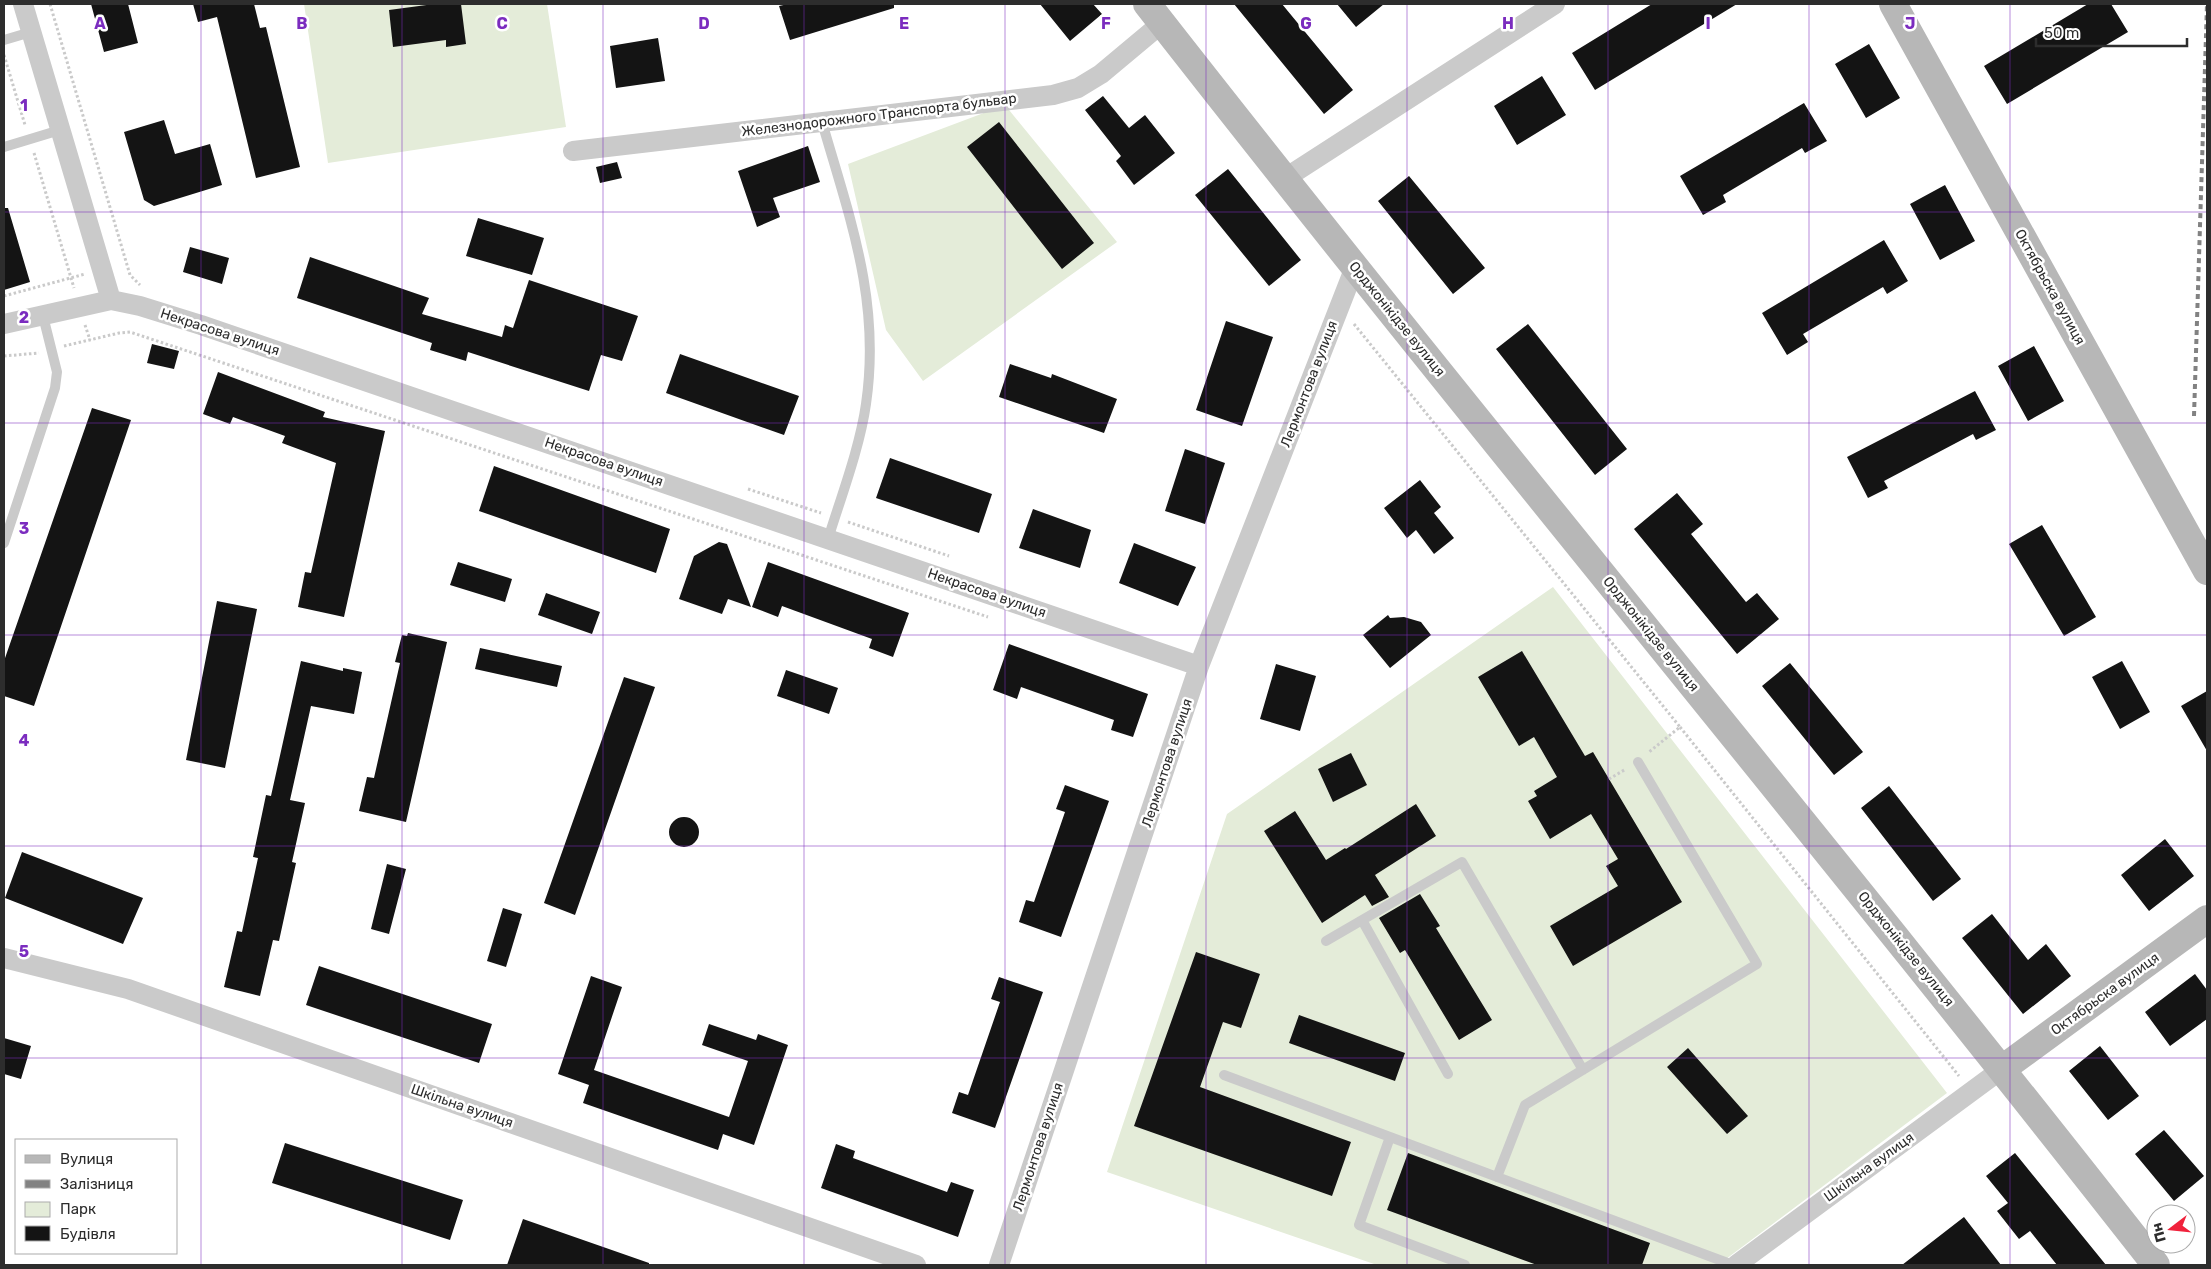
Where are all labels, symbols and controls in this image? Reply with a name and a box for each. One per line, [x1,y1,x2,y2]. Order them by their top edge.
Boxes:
text: A [94,14,106,33]
text: B [296,14,308,33]
text: C [496,14,508,33]
text: D [698,14,710,33]
text: E [899,14,909,33]
text: F [1101,14,1111,33]
text: G [1300,14,1312,33]
text: H [1502,14,1514,33]
text: I [1705,14,1711,33]
text: J [1905,14,1915,33]
scale bar [2036,15,2187,47]
text: 50 m [2044,24,2079,42]
street label: Железнодорожного Транспорта бульвар [740,90,1018,140]
text: 1 [20,96,28,115]
street label: Октябрьска вулиця [2011,226,2089,348]
street label: Орджонікідзе вулиця [1345,258,1449,380]
street label: Некрасова вулиця [158,305,282,359]
text: 2 [19,308,29,327]
street label: Лермонтова вулиця [1277,318,1341,450]
street label: Некрасова вулиця [543,434,665,490]
text: 3 [19,519,29,538]
street label: Некрасова вулиця [926,565,1048,621]
street label: Орджонікідзе вулиця [1599,573,1703,695]
street label: Лермонтова вулиця [1138,696,1196,830]
text: 4 [19,731,30,750]
street label: Орджонікідзе вулиця [1854,888,1958,1010]
text: 5 [19,942,29,961]
street label: Октябрьска вулиця [2048,949,2162,1039]
street label: Лермонтова вулиця [1009,1080,1067,1214]
street label: Шкільна вулиця [409,1081,515,1131]
street label: Шкільна вулиця [1821,1129,1917,1205]
legend [15,1139,178,1254]
text: Вулиця [60,1150,113,1168]
text: Залізниця [60,1175,133,1193]
text: Парк [60,1200,96,1218]
north arrow [2146,1204,2196,1254]
text: Пн [2148,1221,2170,1244]
text: Будівля [60,1225,116,1243]

